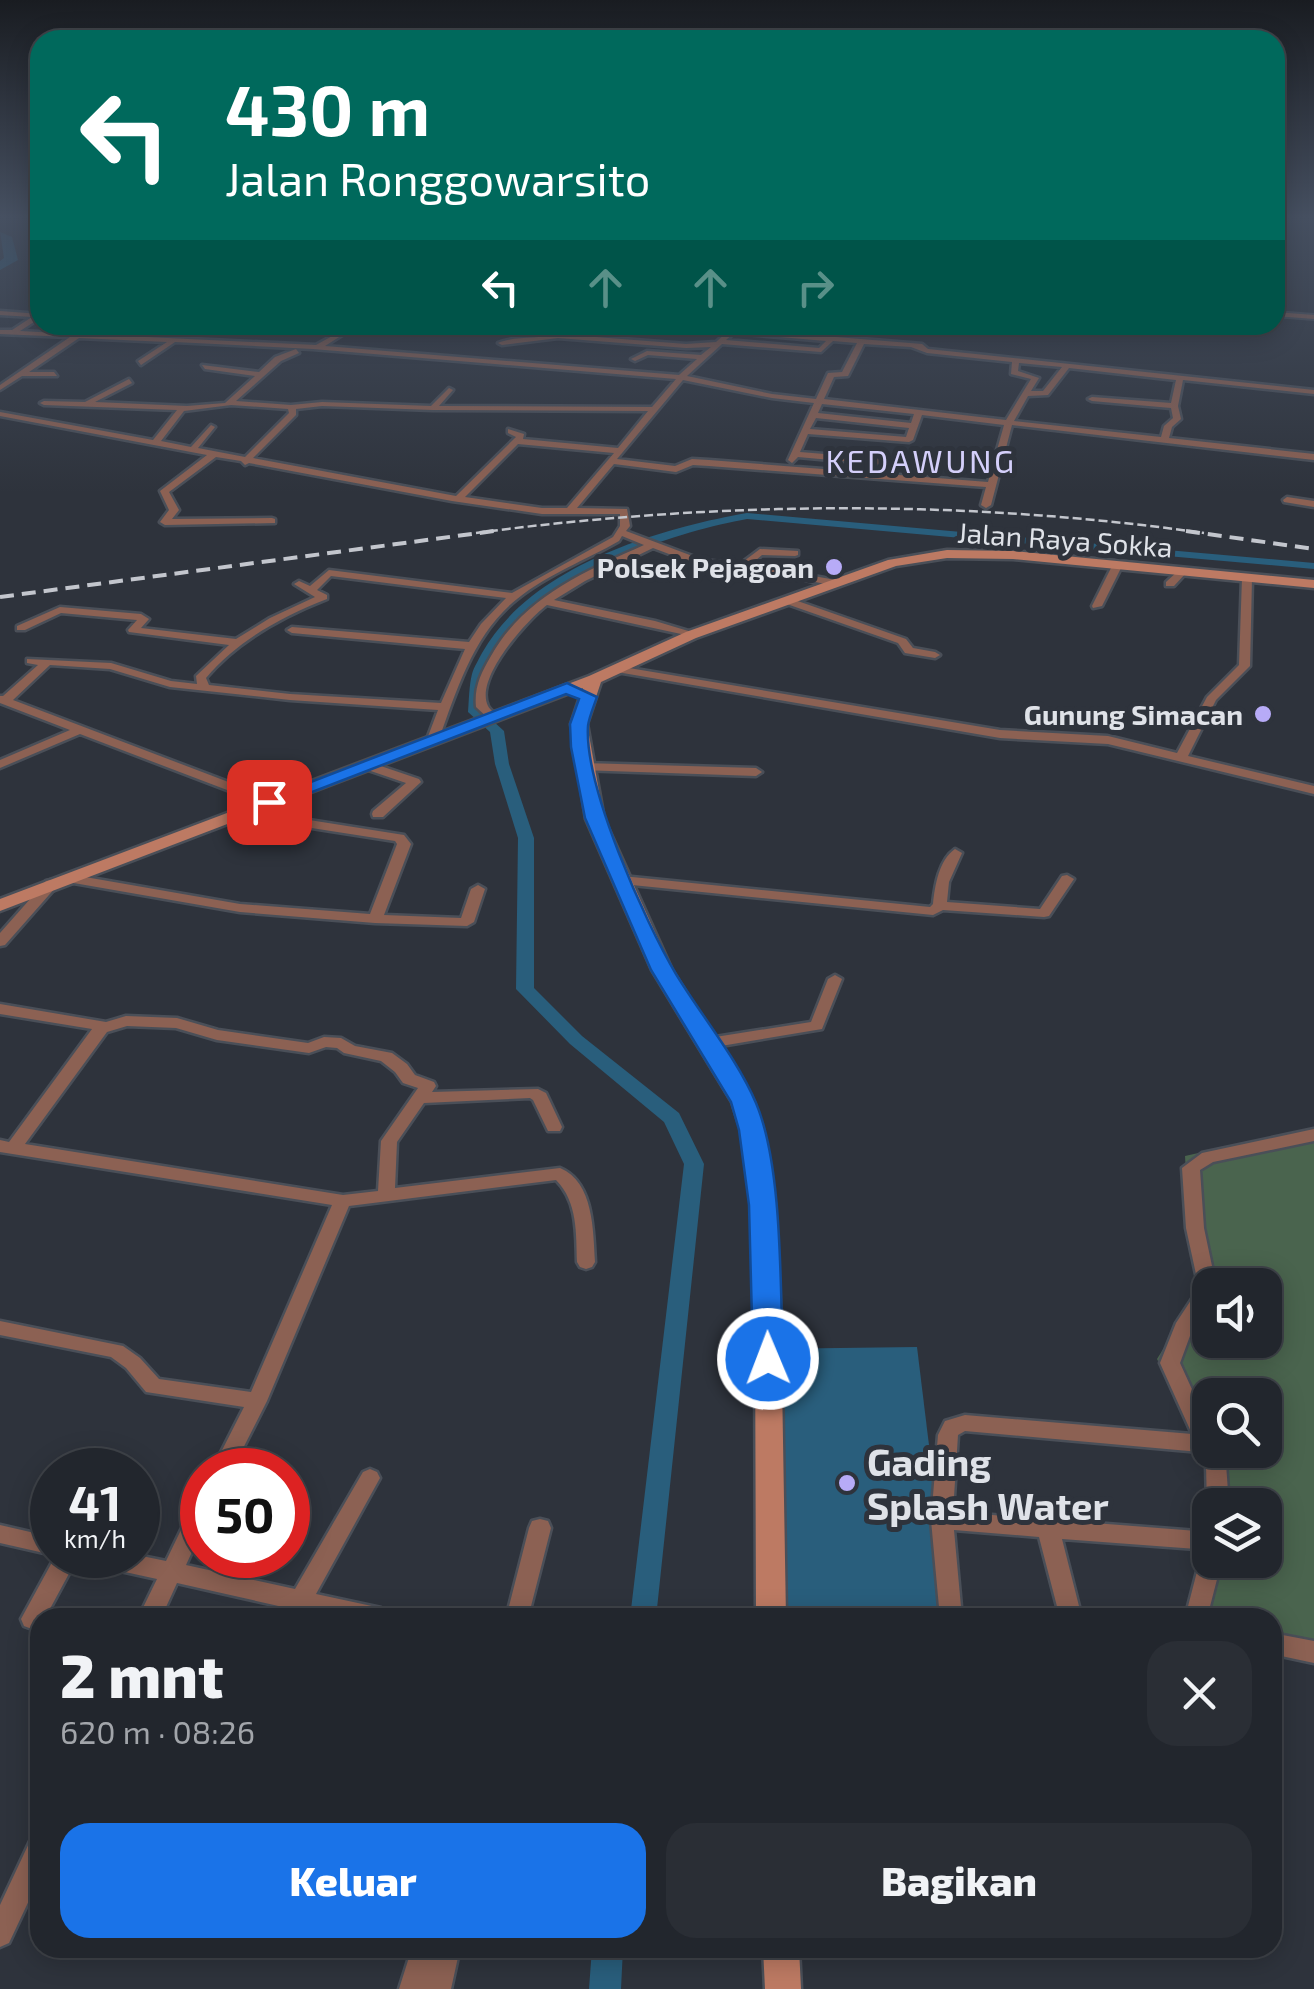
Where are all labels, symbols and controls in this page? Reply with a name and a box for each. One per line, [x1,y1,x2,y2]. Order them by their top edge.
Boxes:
text: 430 m [225,66,430,150]
icon: left [60,70,190,200]
text: Jalan Ronggowarsito [225,151,650,205]
icon: left [473,260,528,315]
icon: ahead [578,260,633,315]
icon: ahead [683,260,738,315]
icon: right [788,260,843,315]
district label: KEDAWUNG [825,441,1017,479]
street label: Jalan Raya Sokka [956,515,1174,563]
place label: Polsek Pejagoan [597,550,814,584]
marker: Polsek Pejagoan [823,556,845,578]
place label: Gunung Simacan [1024,697,1243,731]
marker: Gunung Simacan [1252,703,1274,725]
pin [227,760,312,845]
icon: arrive [242,775,297,830]
map controls [1192,1268,1282,1578]
button: sound [1192,1268,1282,1358]
position arrow [716,1307,820,1411]
button: search [1192,1378,1282,1468]
place label: Gading Splash Water [867,1438,1109,1528]
speed limit sign: 50 [180,1448,310,1578]
text: 41 [68,1471,122,1531]
marker: Gading Splash Water [836,1472,858,1494]
button: layers [1192,1488,1282,1578]
text: km/h [64,1523,126,1553]
text: 2 mnt [60,1638,223,1710]
button: close [1147,1641,1252,1746]
text: 620 m · 08:26 [60,1712,255,1750]
button: Keluar [60,1823,646,1938]
button: Bagikan [666,1823,1252,1938]

